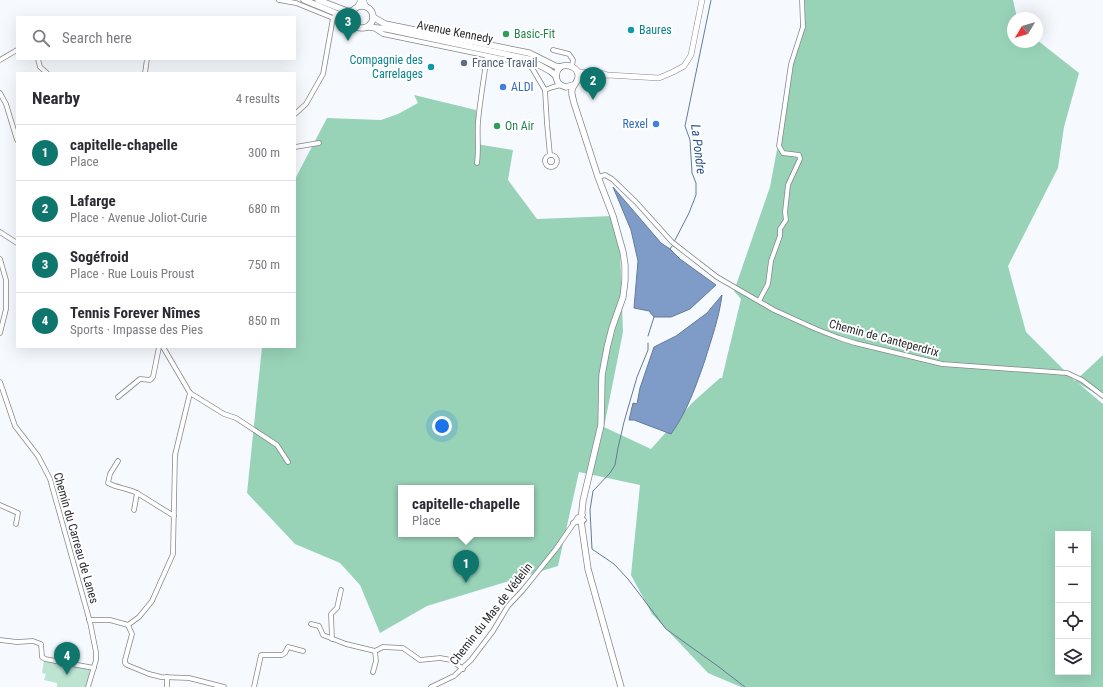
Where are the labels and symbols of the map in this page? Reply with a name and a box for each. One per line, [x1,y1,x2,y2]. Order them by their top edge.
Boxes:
pin: 3 [335,8,361,41]
north arrow [1007,12,1043,48]
street label: Avenue Kennedy [416,18,494,46]
place label: Baures [639,23,672,37]
marker: Baures [626,25,636,35]
place label: Basic-Fit [514,27,556,41]
marker: Basic-Fit [501,29,511,39]
place label: Compagnie des Carrelages [350,53,423,81]
place label: France Travail [472,56,537,70]
marker: France Travail [459,58,469,68]
marker: Compagnie des Carrelages [426,62,436,72]
pin: 2 [580,67,606,100]
place label: ALDI [511,80,533,94]
marker: ALDI [498,82,508,92]
place label: Rexel [622,117,648,131]
place label: On Air [505,119,534,133]
marker: Rexel [651,119,661,129]
marker: On Air [492,121,502,131]
water label: La Pondre [688,123,709,175]
street label: Chemin de Canteperdrix [828,317,940,359]
your location [432,416,452,436]
street label: Chemin du Carreau de Lanes [51,471,101,605]
pin: 1 [453,550,479,583]
street label: Chemin du Mas de Védelin [447,560,535,668]
pin: 4 [54,642,80,675]

